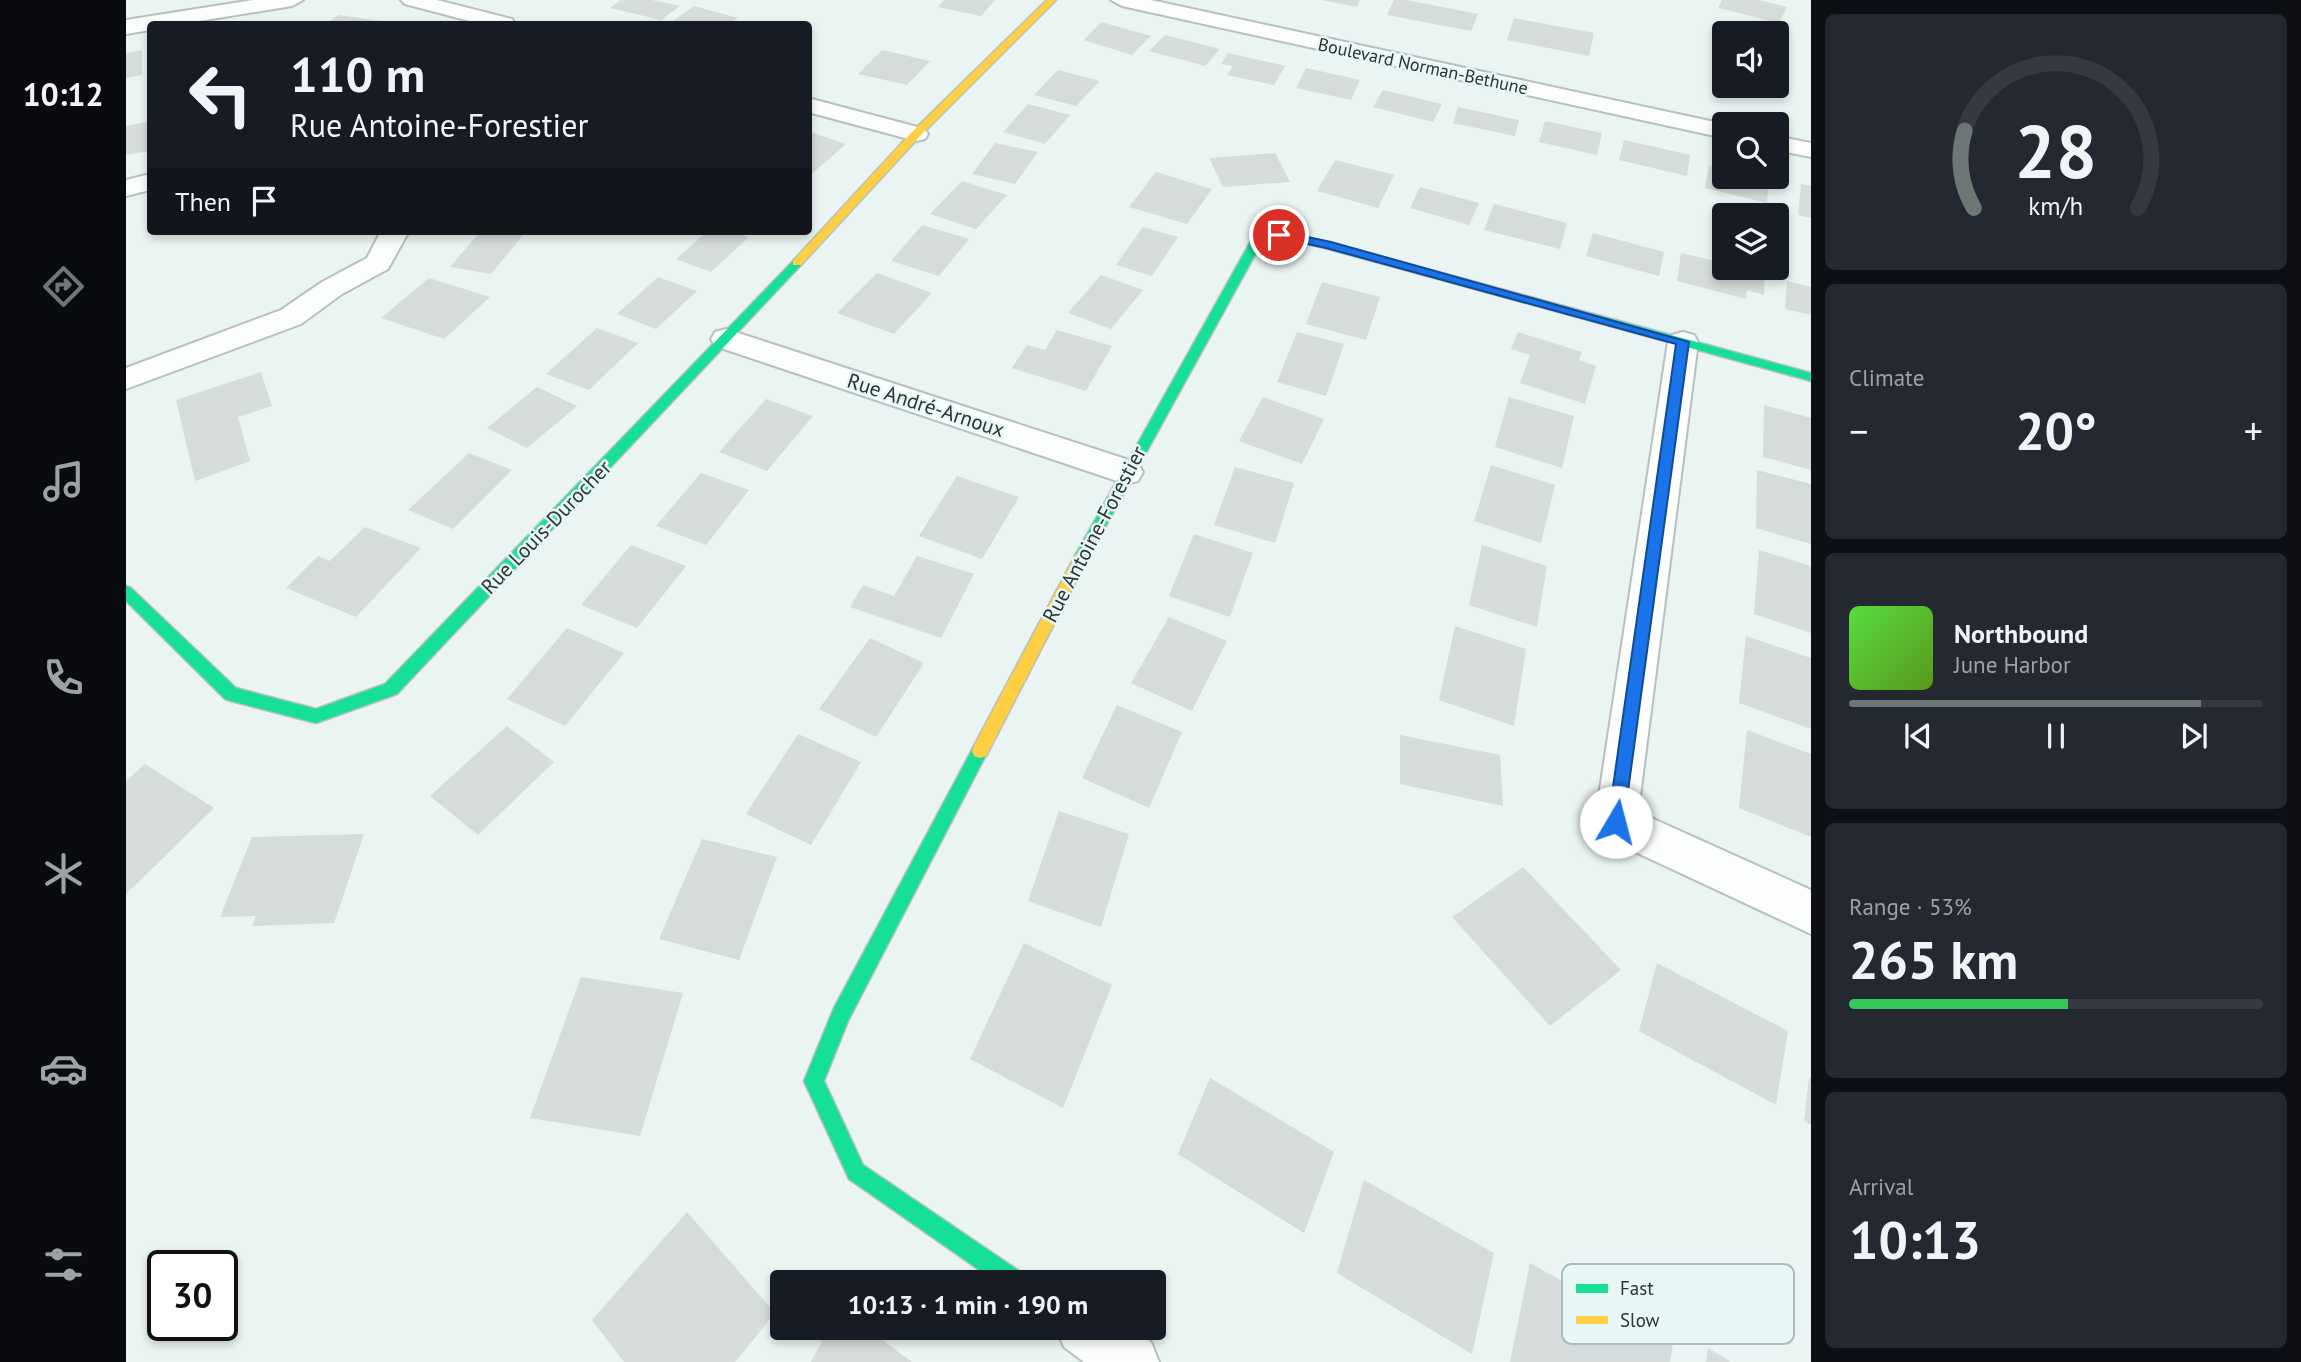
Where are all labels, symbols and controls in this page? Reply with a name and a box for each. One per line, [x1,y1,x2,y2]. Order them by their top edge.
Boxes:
map controls [1712,21,1789,280]
button: sound [1712,21,1789,98]
street label: Boulevard Norman-Bethune [1316,32,1530,100]
text: 110 m [290,42,425,106]
icon: left [175,49,266,140]
text: 10:12 [22,73,104,115]
text: Rue Antoine-Forestier [290,104,588,146]
text: 28 [2015,104,2097,198]
button: search [1712,112,1789,189]
icon: arrive [245,182,283,220]
text: Then [175,185,231,218]
text: km/h [2029,190,2083,222]
button: layers [1712,203,1789,280]
pin [1249,205,1309,265]
icon: arrive [1260,216,1298,254]
icon: directions [39,262,88,311]
text: Climate [1849,363,1924,392]
street label: Rue André-Arnoux [844,367,1008,443]
text: 20° [2015,397,2097,464]
text: − [1849,406,1868,455]
text: + [2244,406,2263,455]
street label: Rue Antoine-Forestier [1036,441,1152,627]
street label: Rue Louis-Durocher [475,454,617,600]
icon: music [39,457,88,506]
text: Northbound [1954,617,2088,650]
text: June Harbor [1954,650,2071,679]
icon: phone [39,653,88,702]
icon: previous [1899,717,1937,755]
icon: pause [2037,717,2075,755]
icon: next [2175,717,2213,755]
position arrow [1579,785,1653,859]
icon: climate [39,849,88,898]
text: Range · 53% [1849,892,1972,921]
text: 265 km [1849,926,2018,993]
icon: car [39,1044,88,1093]
text: Arrival [1849,1172,1913,1201]
text: 10:13 [1849,1206,1981,1273]
icon: filters [39,1240,88,1289]
speed limit sign: 30 [147,1250,238,1341]
legend [1562,1264,1794,1344]
text: Fast [1620,1276,1654,1300]
text: 10:13 · 1 min · 190 m [848,1288,1088,1321]
text: Slow [1620,1308,1660,1332]

